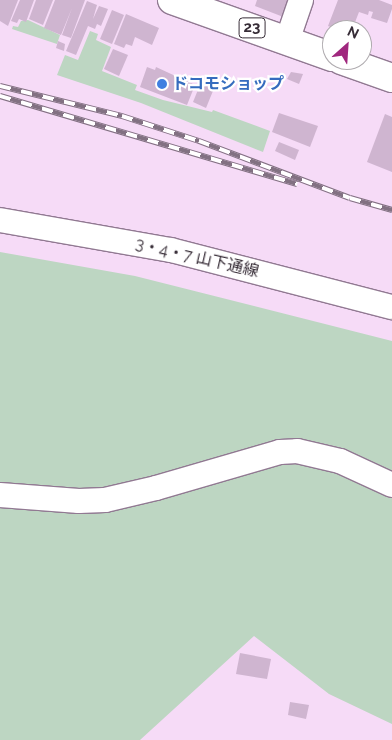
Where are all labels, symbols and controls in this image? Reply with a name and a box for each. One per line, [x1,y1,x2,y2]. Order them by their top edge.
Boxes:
road number: 23 [238,15,266,40]
north arrow [322,20,372,70]
text: N [345,23,361,42]
place label: ドコモショップ [172,74,284,94]
marker: ドコモショップ [156,78,168,90]
street label: 3・4・7 山下通線 [133,234,261,282]

